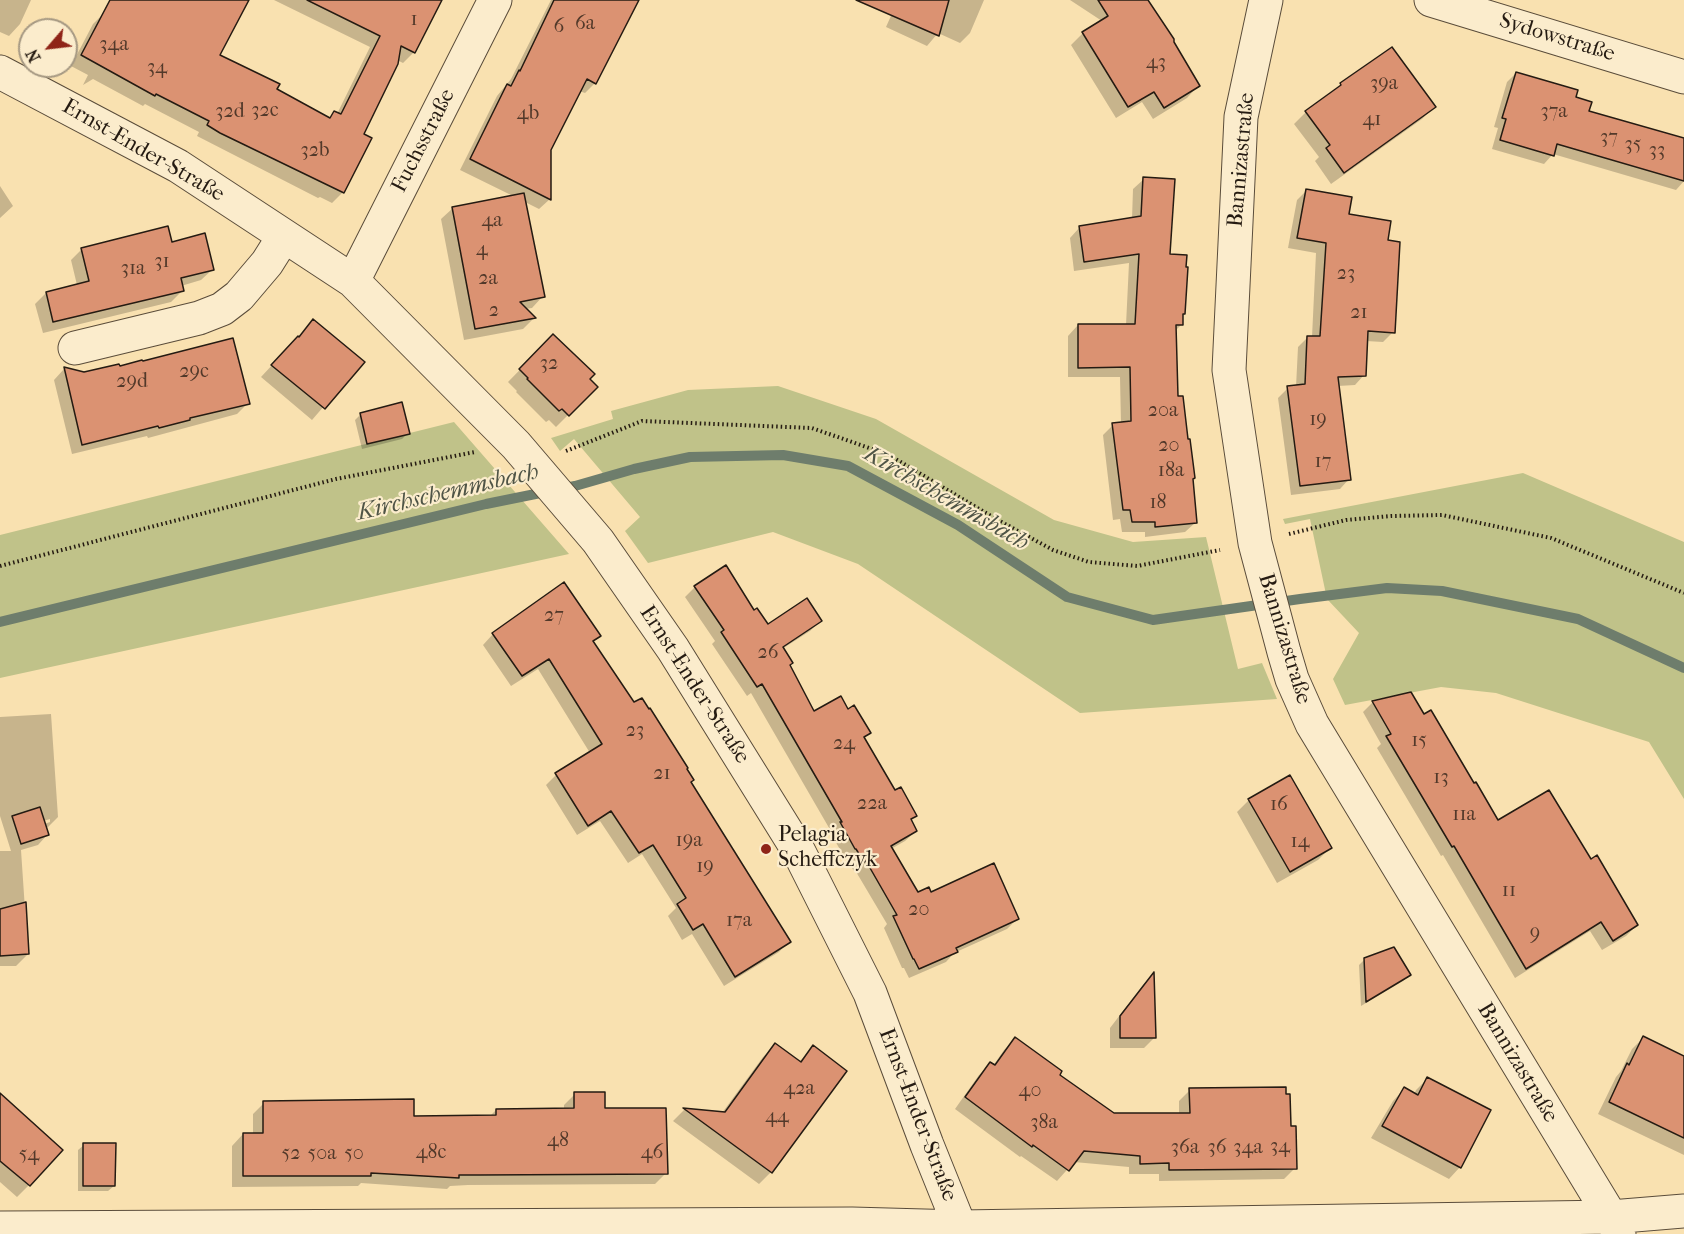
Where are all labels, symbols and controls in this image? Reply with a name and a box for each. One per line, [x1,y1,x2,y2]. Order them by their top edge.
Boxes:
house number: 1 [410,8,418,32]
street label: Sydowstraße [1496,8,1618,68]
house number: 6a [575,12,595,36]
house number: 6 [554,15,564,39]
north arrow [18,18,78,78]
house number: 34a [99,33,129,57]
text: N [22,46,45,66]
house number: 43 [1146,51,1166,75]
house number: 34 [147,56,167,80]
house number: 39a [1370,72,1398,96]
street label: Fuchsstraße [387,85,461,197]
street label: Bannizastraße [1223,92,1261,228]
street label: Ernst-Ender-Straße [57,94,229,208]
house number: 32c [251,99,279,123]
house number: 32d [215,100,245,124]
house number: 37a [1540,100,1568,124]
house number: 4b [517,102,539,126]
house number: 41 [1363,108,1381,132]
house number: 37 [1600,126,1618,150]
house number: 35 [1625,133,1641,157]
house number: 32b [301,139,329,163]
house number: 33 [1649,139,1665,163]
house number: 4a [481,209,503,233]
house number: 4 [476,238,488,262]
house number: 31 [154,250,170,274]
house number: 31a [121,257,145,281]
house number: 23 [1337,262,1355,286]
house number: 2a [478,267,498,291]
house number: 2 [489,299,499,323]
house number: 21 [1350,301,1368,325]
house number: 32 [540,352,558,376]
house number: 29c [179,360,209,384]
house number: 29d [116,370,148,394]
house number: 20a [1148,399,1178,423]
house number: 19 [1309,408,1327,432]
house number: 20 [1158,434,1180,458]
water label: Kirchschemmsbach [858,440,1034,558]
house number: 17 [1315,450,1331,474]
water label: Kirchschemmsbach [354,458,542,528]
house number: 18a [1158,459,1184,483]
house number: 18 [1149,491,1167,515]
street label: Bannizastraße [1252,571,1316,707]
street label: Ernst-Ender-Straße [633,601,755,769]
house number: 27 [544,604,564,628]
house number: 26 [757,641,779,665]
house number: 23 [626,719,644,743]
house number: 15 [1411,729,1427,753]
house number: 24 [833,732,855,756]
house number: 21 [653,762,671,786]
house number: 13 [1433,766,1449,790]
house number: 22a [857,792,887,816]
house number: 16 [1270,793,1288,817]
house number: 11a [1452,803,1476,827]
place label: Pelagia Scheffczyk [778,823,877,874]
house number: 19a [676,829,702,853]
house number: 14 [1291,830,1309,854]
marker: Pelagia Scheffczyk [759,842,773,856]
house number: 19 [696,855,714,879]
house number: 11 [1502,879,1516,903]
house number: 20 [908,898,930,922]
house number: 17a [726,909,752,933]
house number: 9 [1530,922,1540,946]
street label: Bannizastraße [1471,998,1563,1128]
street label: Ernst-Ender-Straße [872,1025,962,1205]
house number: 42a [783,1077,815,1101]
house number: 40 [1019,1079,1041,1103]
house number: 44 [765,1105,789,1129]
house number: 38a [1030,1111,1058,1135]
house number: 48 [547,1129,569,1153]
house number: 34 [1270,1135,1290,1159]
house number: 36a [1171,1136,1199,1160]
house number: 36 [1207,1136,1227,1160]
house number: 34a [1233,1136,1263,1160]
house number: 48c [416,1141,446,1165]
house number: 46 [641,1141,663,1165]
house number: 52 [282,1142,300,1166]
house number: 50a [308,1142,336,1166]
house number: 50 [344,1142,364,1166]
house number: 54 [19,1143,39,1167]

